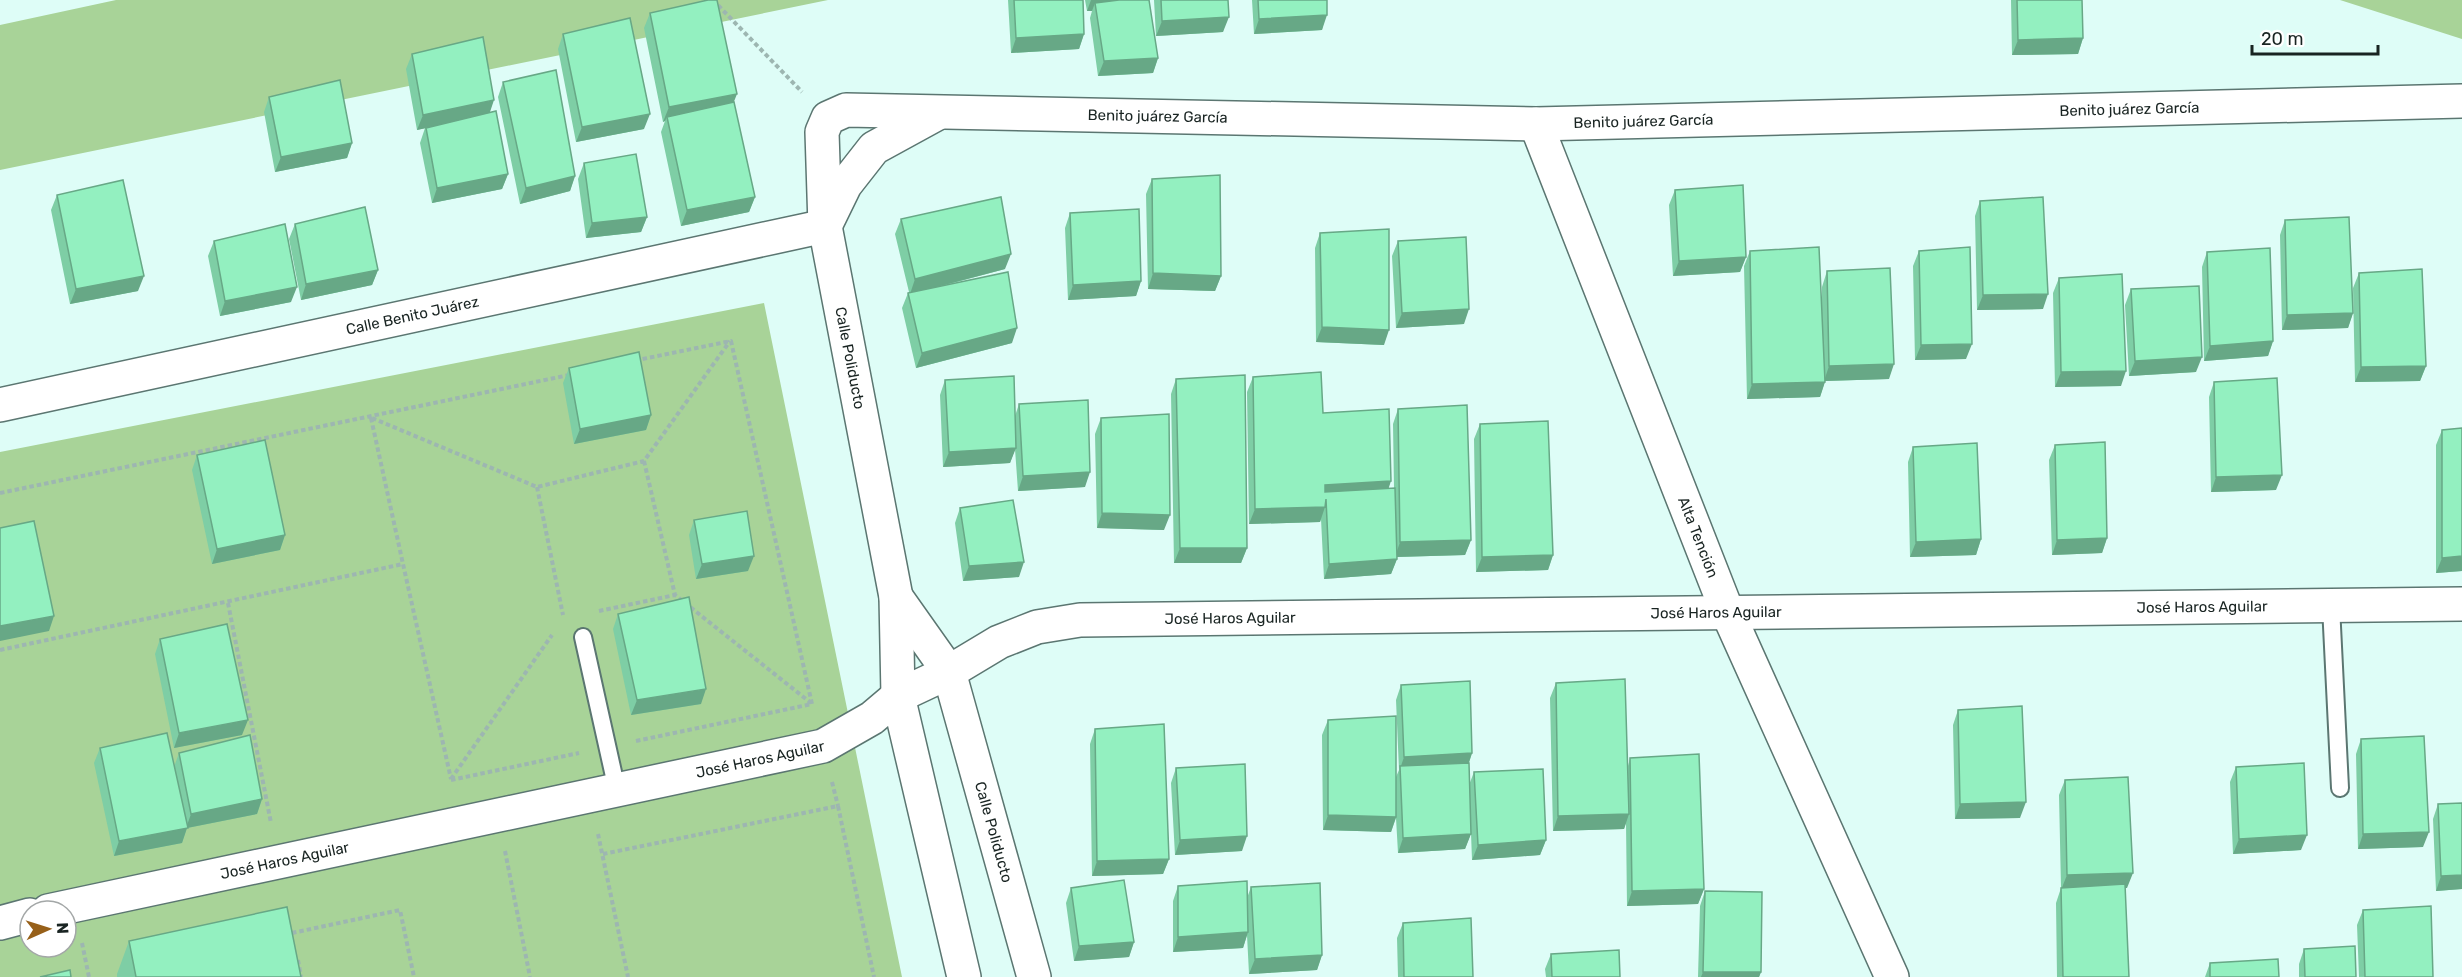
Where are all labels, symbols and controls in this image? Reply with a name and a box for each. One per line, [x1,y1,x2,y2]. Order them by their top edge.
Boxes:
scale bar [2252,18,2378,56]
text: 20 m [2261,28,2303,50]
street label: Benito juárez García [2059,99,2200,120]
street label: Benito juárez García [1087,106,1228,127]
street label: Benito juárez García [1573,111,1714,132]
street label: Calle Benito Juárez [344,292,481,339]
street label: Calle Poliducto [831,305,869,411]
street label: Alta Tención [1674,494,1722,580]
street label: José Haros Aguilar [2136,597,2268,617]
street label: José Haros Aguilar [1650,603,1782,622]
street label: José Haros Aguilar [1164,609,1296,628]
street label: José Haros Aguilar [694,737,826,782]
street label: Calle Poliducto [971,780,1016,885]
street label: José Haros Aguilar [219,838,351,883]
north arrow [18,899,78,959]
text: N [53,922,72,934]

